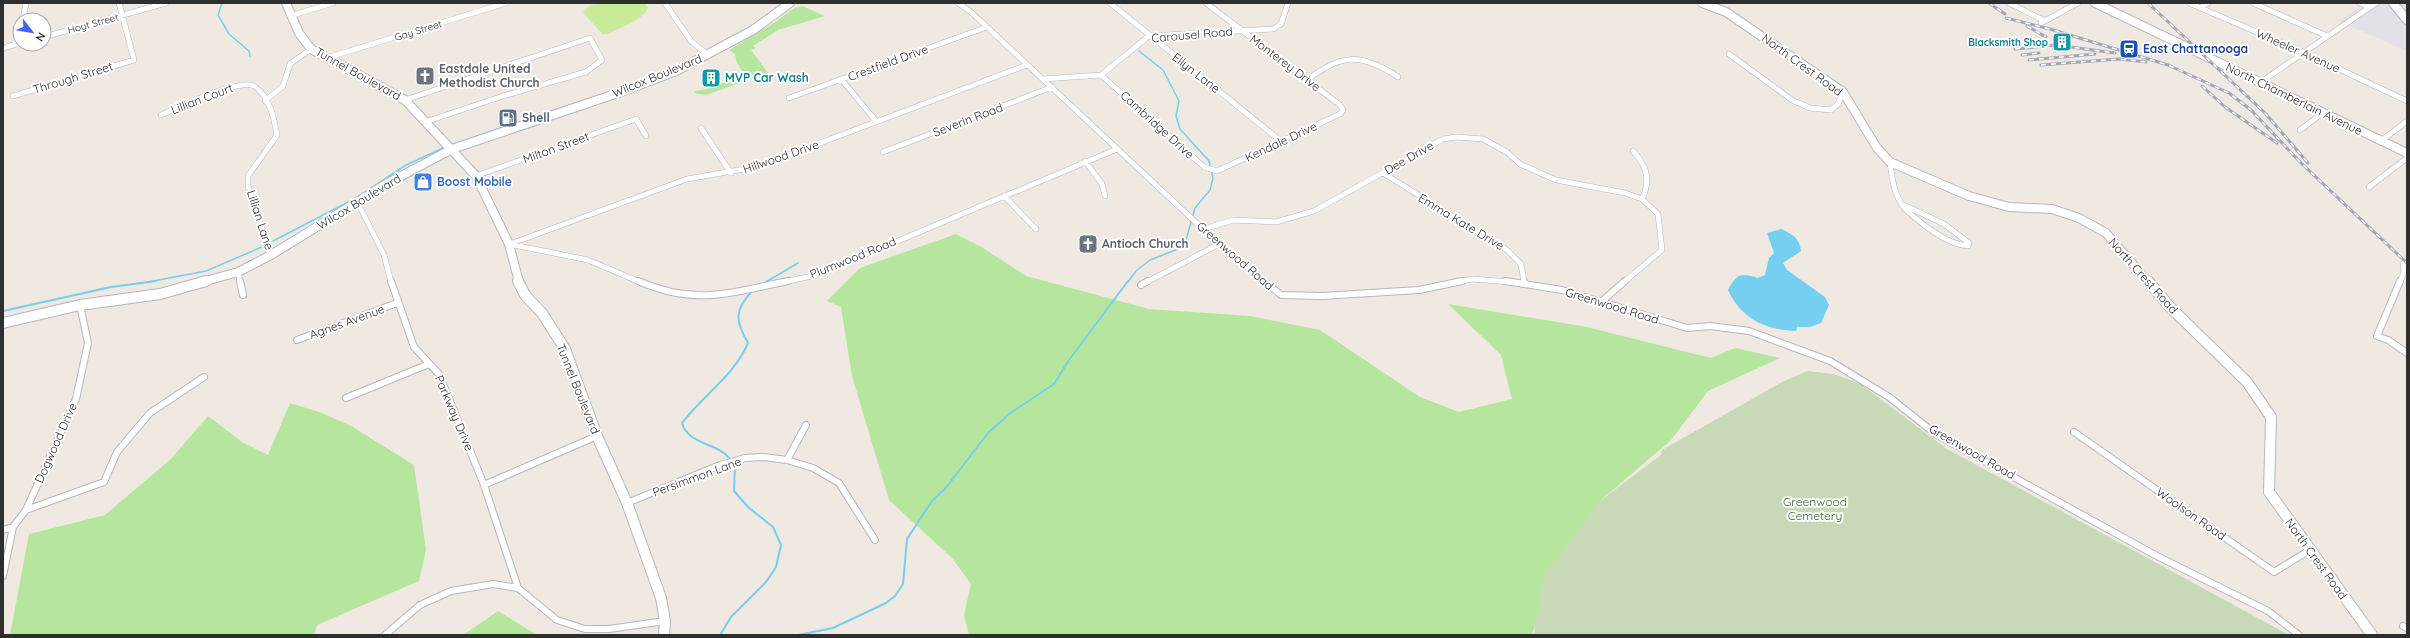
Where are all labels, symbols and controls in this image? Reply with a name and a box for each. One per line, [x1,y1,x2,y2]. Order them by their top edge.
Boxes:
street label: Hoyt Street [66,10,121,37]
north arrow [12,12,52,52]
street label: Gay Street [393,17,444,44]
street label: Carousel Road [1151,23,1233,46]
street label: Wheeler Avenue [2254,25,2343,76]
text: N [32,30,49,44]
street label: North Crest Road [1759,30,1846,99]
street label: Monterey Drive [1247,31,1324,94]
building icon: Blacksmith Shop [2051,31,2073,53]
place label: Blacksmith Shop [1968,36,2048,49]
station icon: East Chattanooga [2118,38,2140,60]
street label: Crestfield Drive [846,41,930,84]
place label: East Chattanooga [2143,41,2248,56]
street label: Tunnel Boulevard [313,44,404,103]
street label: Ellyn Lane [1169,49,1223,96]
street label: Wilcox Boulevard [610,51,704,100]
street label: Through Street [31,58,115,97]
street label: North Chamberlain Avenue [2223,59,2365,138]
place label: Eastdale United Methodist Church [439,61,540,90]
church icon: Eastdale United Methodist Church [414,65,436,87]
building icon: MVP Car Wash [700,67,722,89]
place label: MVP Car Wash [725,70,809,85]
street label: Lillian Court [169,80,235,117]
street label: Cambridge Drive [1117,88,1197,162]
street label: Severin Road [931,99,1005,140]
fuel station icon: Shell [497,107,519,129]
place label: Shell [522,110,550,125]
street label: Kendale Drive [1242,118,1319,165]
street label: Milton Street [521,129,591,166]
street label: Hillwood Drive [741,136,821,177]
street label: Dee Drive [1381,137,1436,178]
street label: Wilcox Boulevard [314,171,404,233]
shop icon: Boost Mobile [412,171,434,193]
place label: Boost Mobile [437,174,512,189]
street label: Lillian Lane [244,188,277,252]
street label: Emma Kate Drive [1416,190,1507,253]
street label: Greenwood Road [1194,218,1277,293]
street label: Plumwood Road [808,233,898,282]
church icon: Antioch Church [1077,233,1099,255]
street label: North Crest Road [2106,235,2181,317]
place label: Antioch Church [1102,236,1189,251]
street label: Greenwood Road [1564,284,1661,327]
street label: Agnes Avenue [307,301,387,342]
street label: Tunnel Boulevard [554,342,603,436]
street label: Parkway Drive [432,373,477,453]
street label: Dogwood Drive [31,400,80,485]
street label: Greenwood Road [1926,421,2018,482]
street label: Persimmon Lane [650,453,743,500]
street label: Woolson Road [2154,484,2229,543]
park label: Greenwood Cemetery [1783,494,1847,523]
street label: North Crest Road [2282,515,2351,602]

